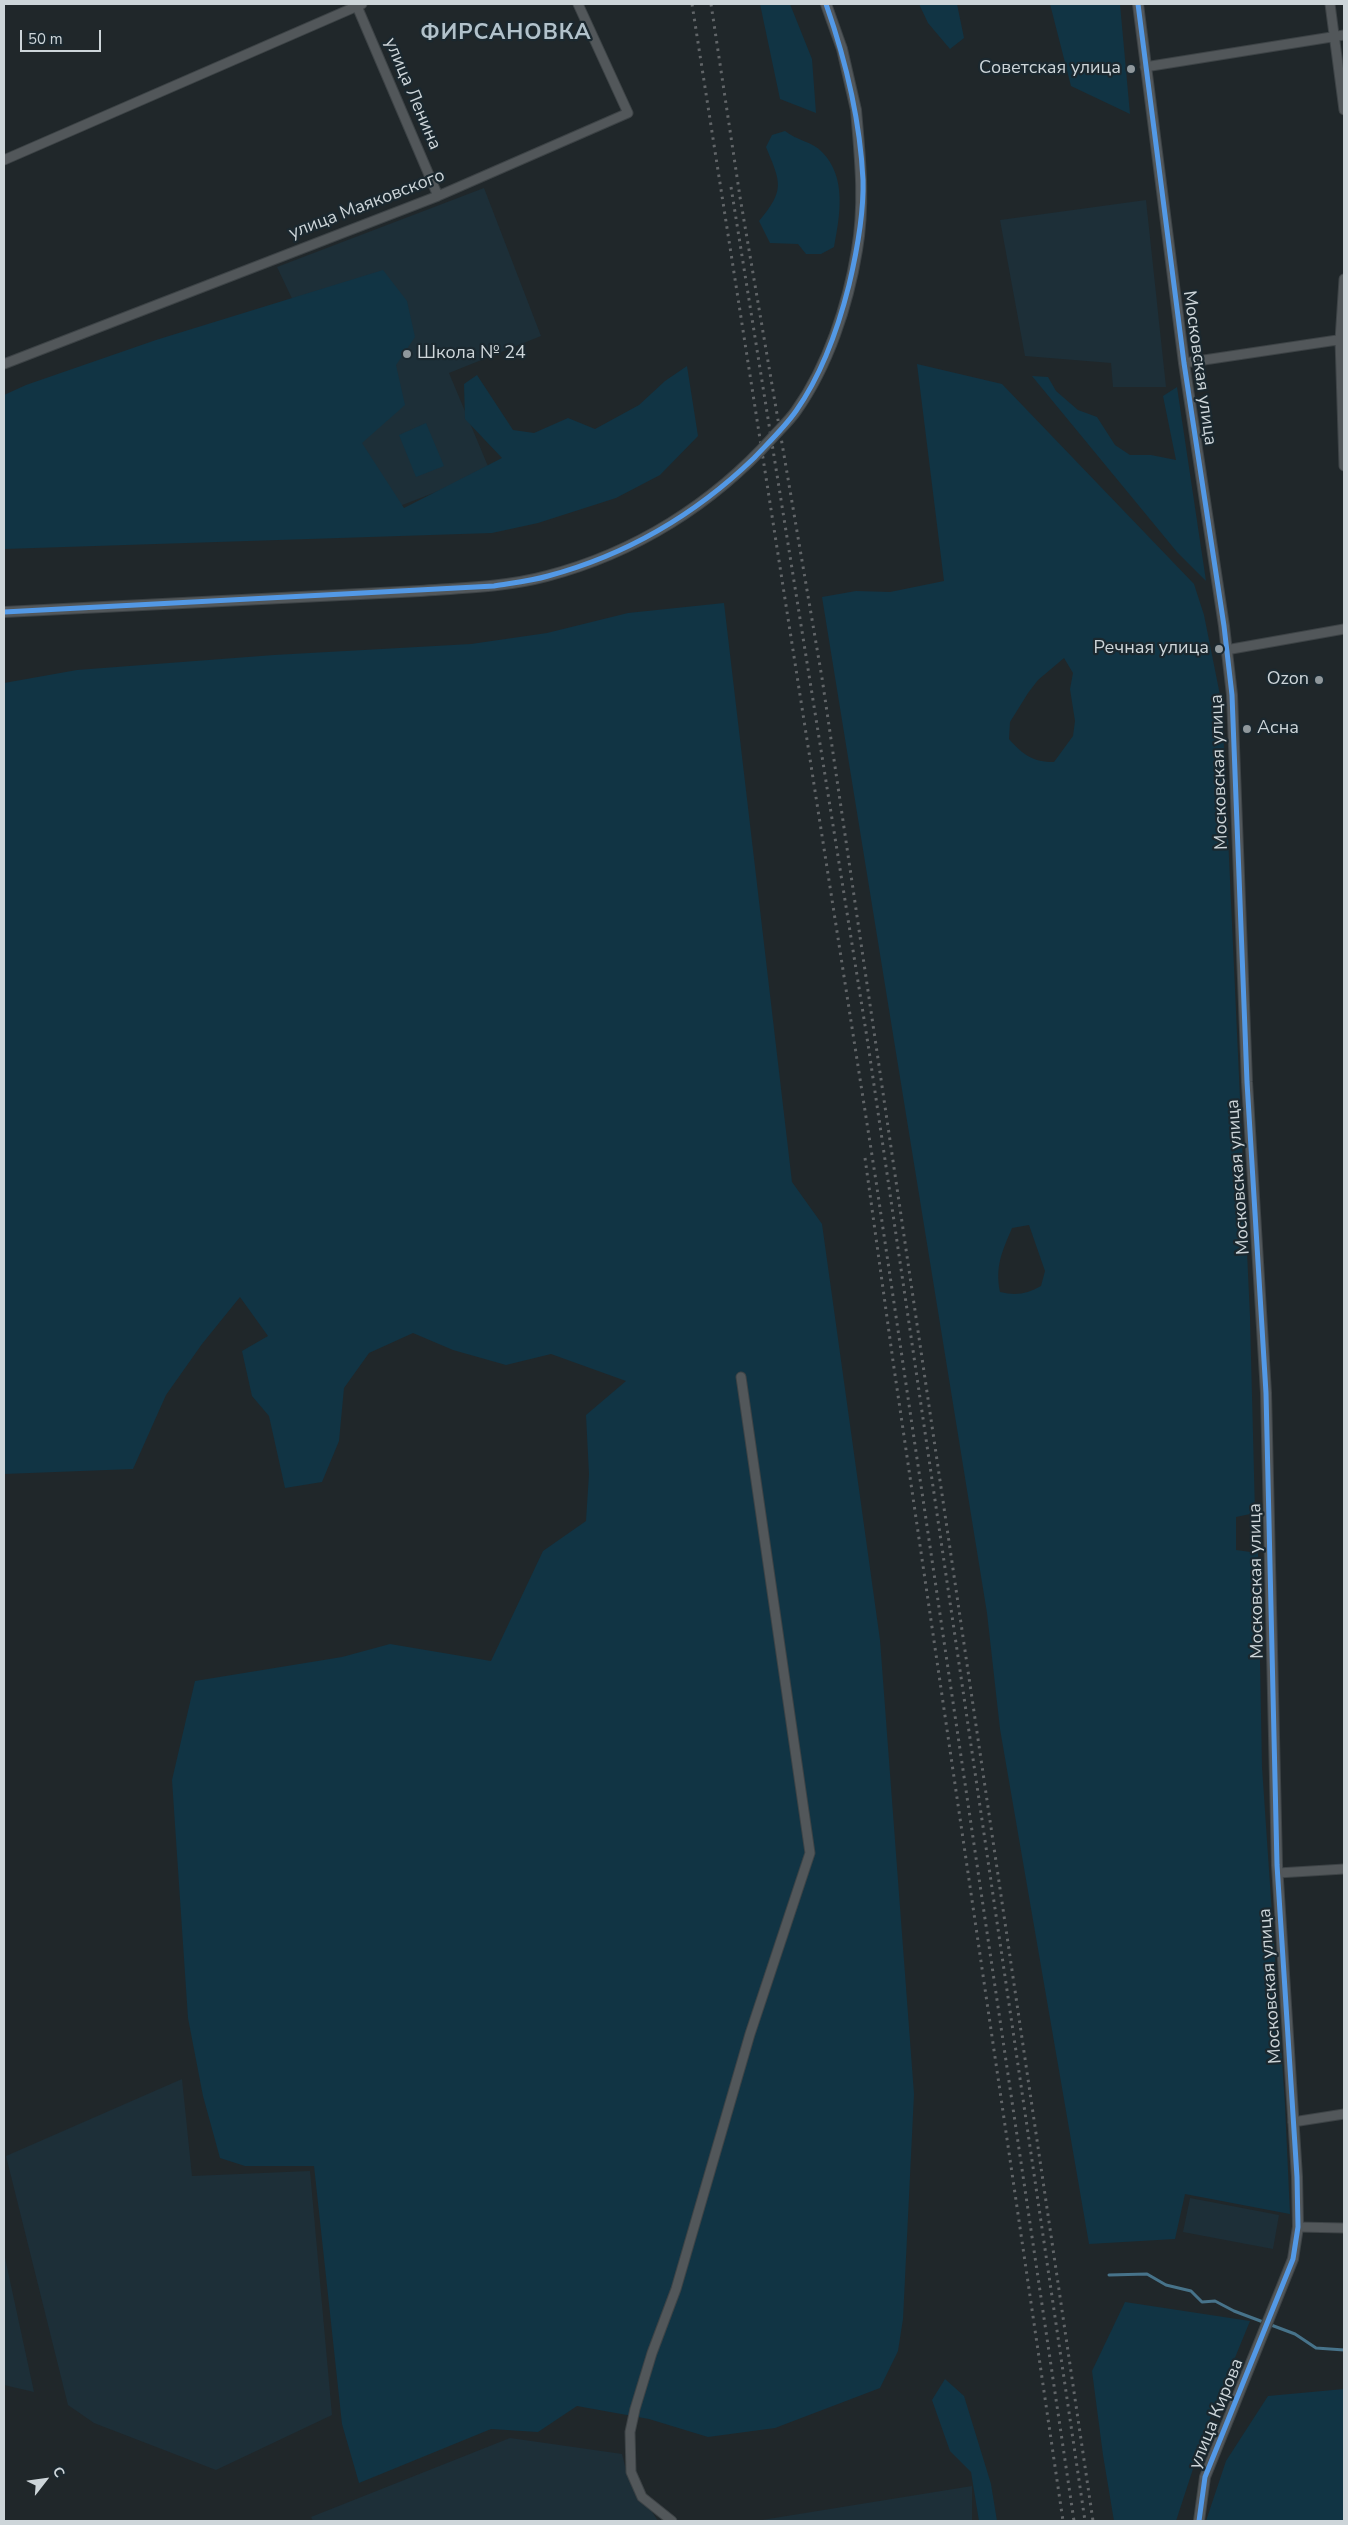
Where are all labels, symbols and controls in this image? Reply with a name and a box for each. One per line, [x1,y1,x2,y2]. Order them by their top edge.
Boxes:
scale bar [22,20,104,52]
district label: ФИРСАНОВКА [419,21,593,47]
text: 50 m [28,29,63,49]
street label: улица Ленина [379,35,445,153]
place label: Советская улица [979,58,1121,80]
marker: Советская улица [1125,63,1137,75]
street label: улица Маяковского [286,165,448,245]
street label: Московская улица [1177,289,1221,447]
place label: Школа № 24 [417,343,526,365]
marker: Школа № 24 [401,348,413,360]
place label: Речная улица [1093,638,1209,660]
marker: Речная улица [1213,643,1225,655]
place label: Ozon [1267,669,1309,691]
marker: Ozon [1313,674,1325,686]
street label: Московская улица [1206,694,1234,850]
place label: Асна [1257,718,1299,740]
marker: Асна [1241,723,1253,735]
street label: Московская улица [1223,1099,1255,1255]
street label: Московская улица [1245,1503,1269,1659]
street label: Московская улица [1255,1908,1287,2064]
street label: улица Кирова [1185,2356,1249,2472]
north arrow [20,2455,70,2505]
text: С [48,2463,69,2481]

